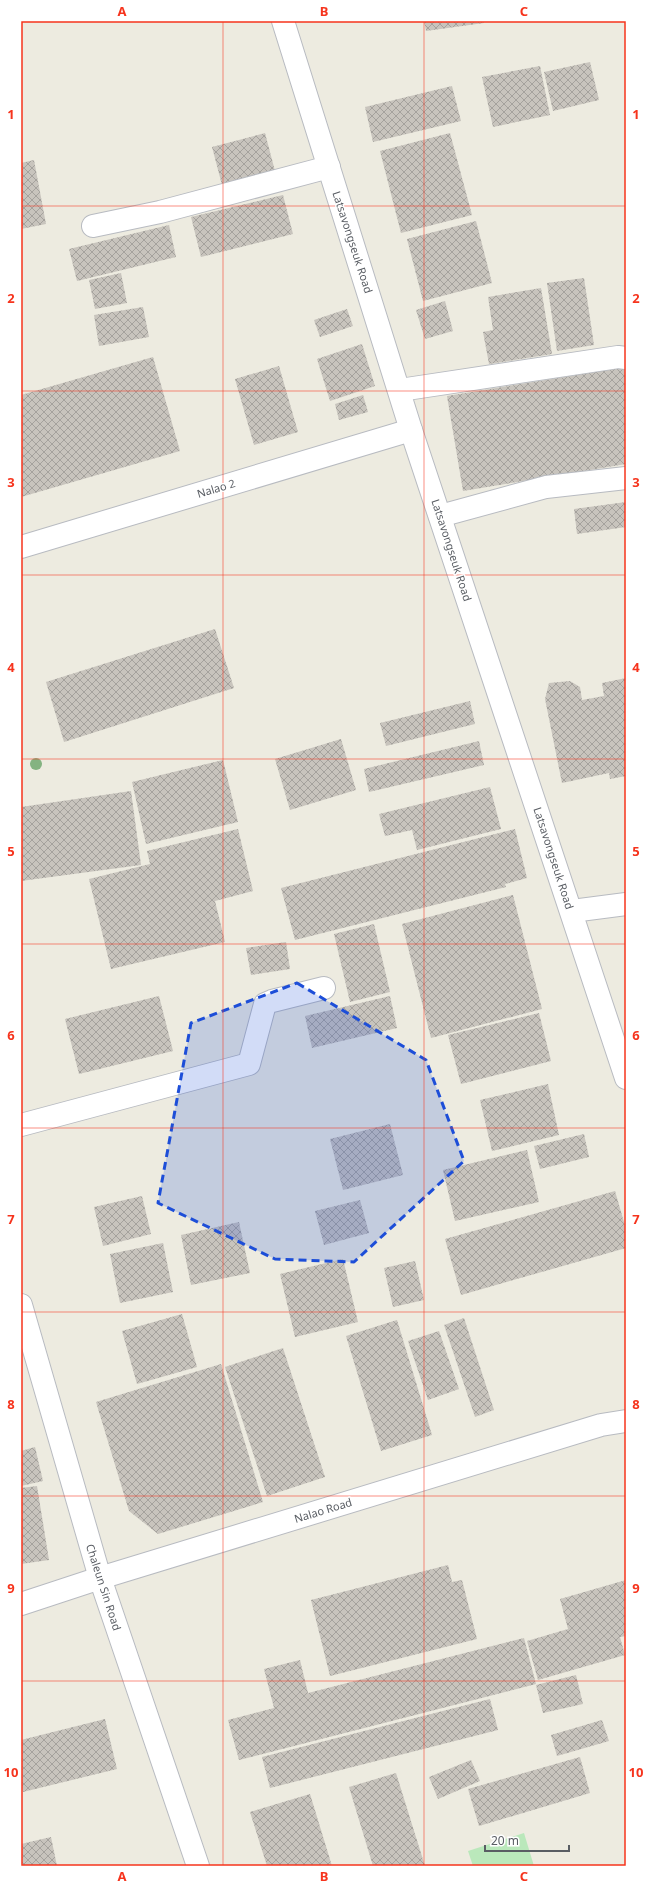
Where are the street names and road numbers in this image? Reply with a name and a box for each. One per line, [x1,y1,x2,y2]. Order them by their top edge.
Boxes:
street label: Latsavongseuk Road [329,189,377,295]
street label: Nalao 2 [195,475,237,501]
street label: Latsavongseuk Road [428,497,476,603]
street label: Latsavongseuk Road [530,805,578,911]
street label: Nalao Road [292,1494,354,1526]
street label: Chaleun Sin Road [83,1542,125,1632]

